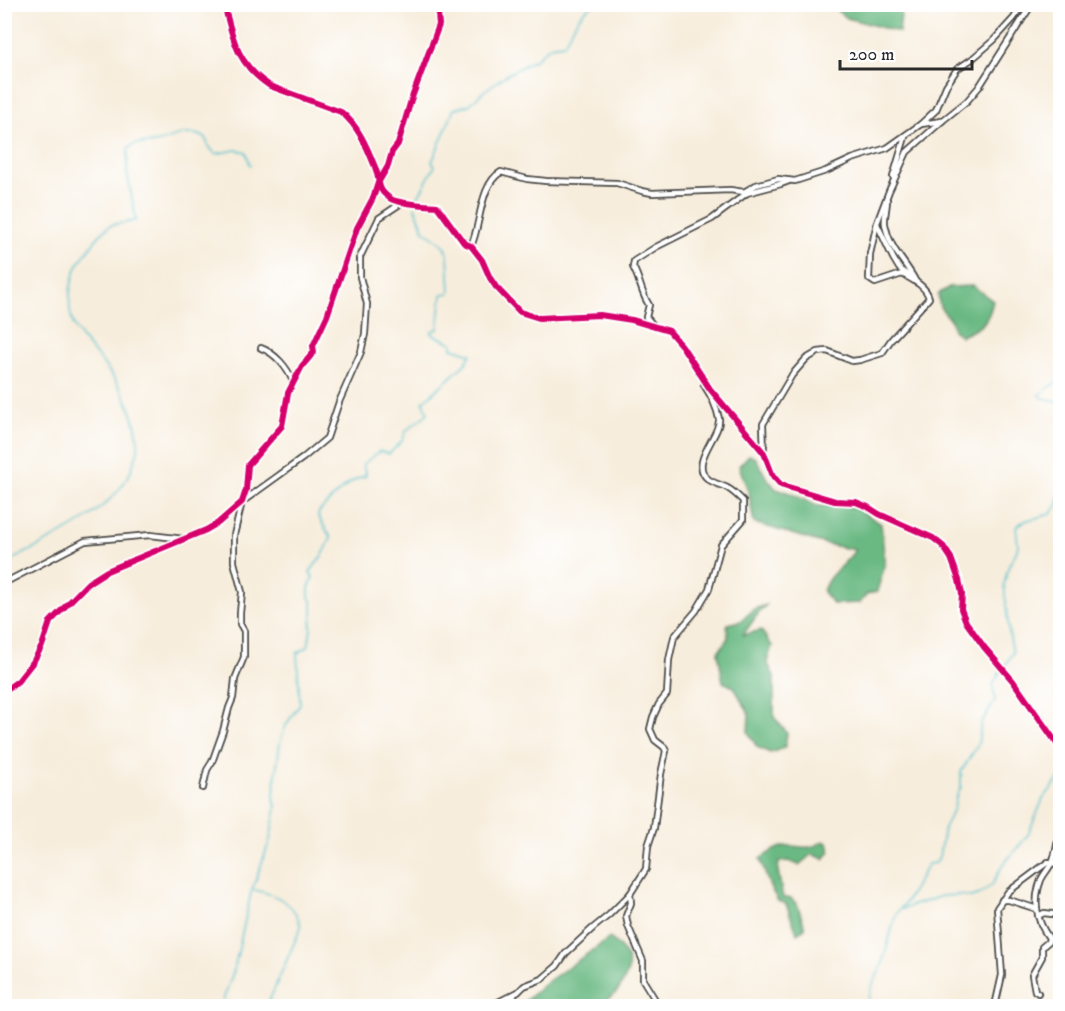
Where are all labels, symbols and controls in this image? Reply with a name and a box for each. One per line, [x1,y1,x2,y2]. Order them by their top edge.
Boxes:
scale bar [840,33,972,71]
text: 200 m [849,44,895,66]

